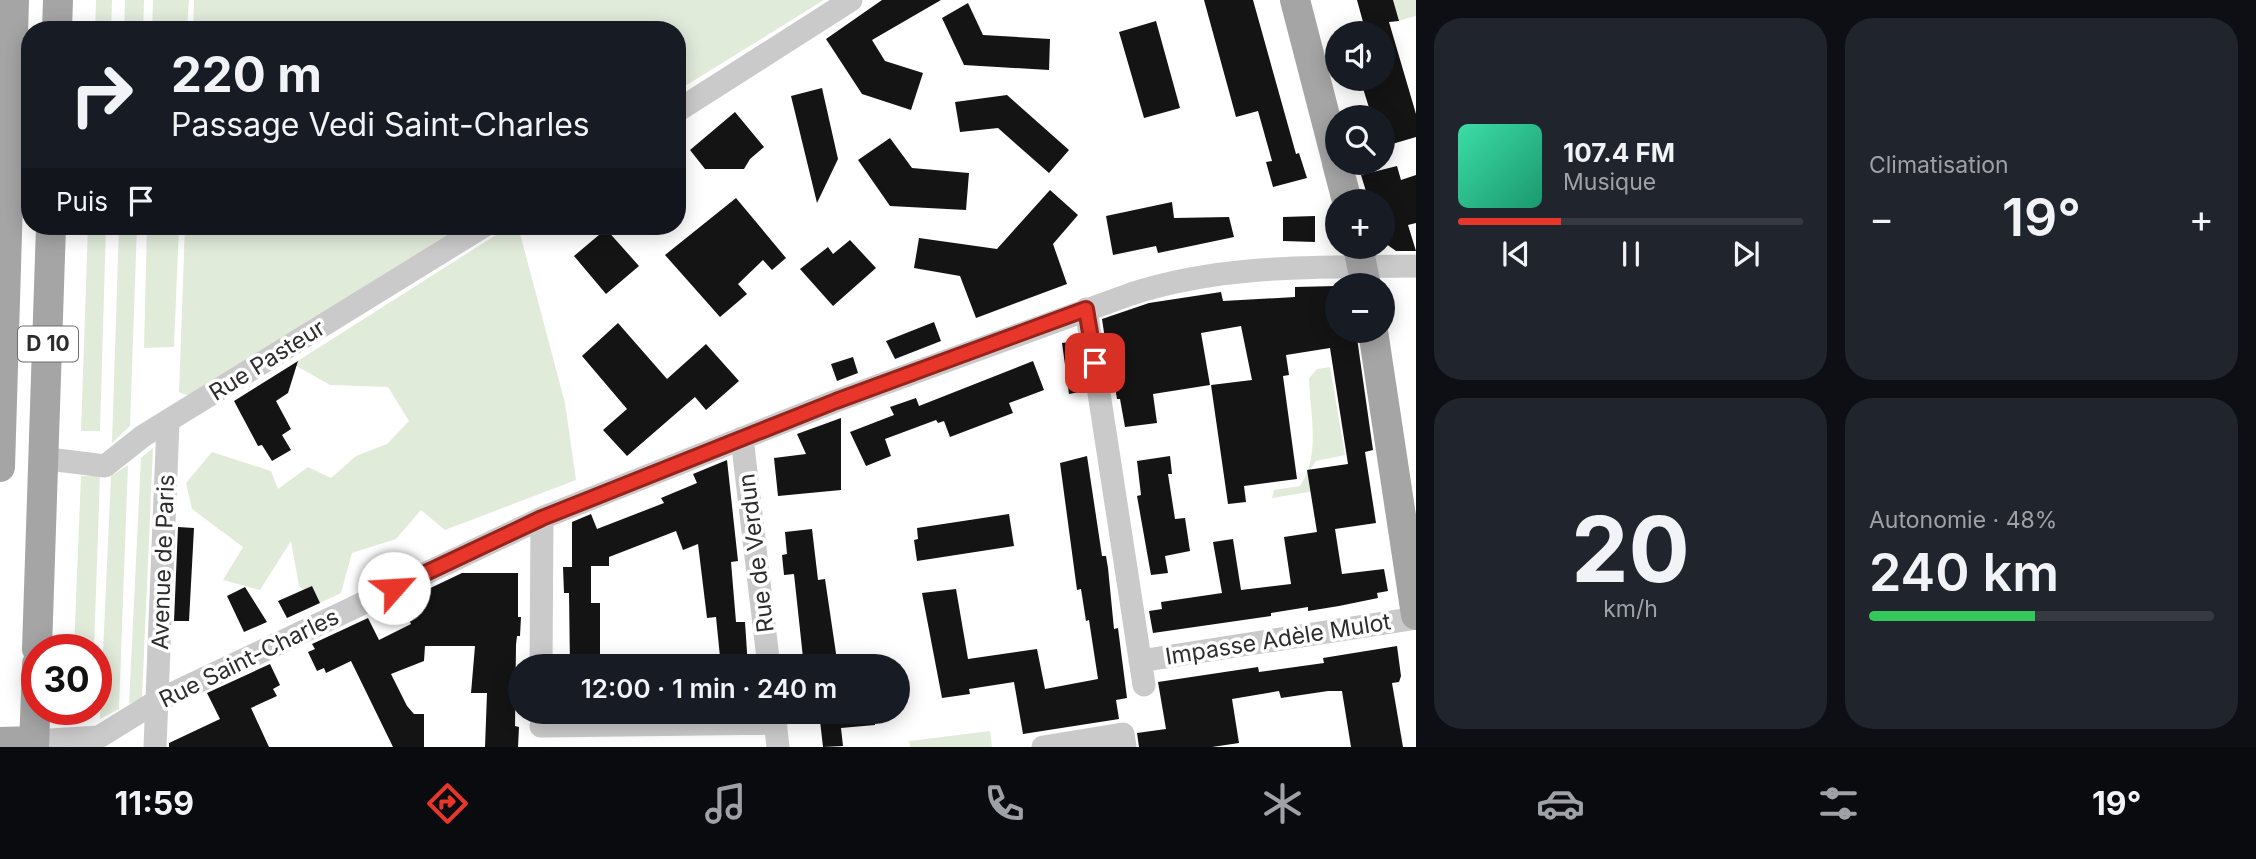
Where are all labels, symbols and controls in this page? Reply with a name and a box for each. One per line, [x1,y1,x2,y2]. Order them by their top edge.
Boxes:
map controls [1325,21,1395,343]
button: sound [1325,21,1395,91]
text: 220 m [171,45,322,104]
icon: right [56,49,147,140]
text: Passage Vedi Saint-Charles [171,105,590,144]
button: search [1325,105,1395,175]
text: 107.4 FM [1563,137,1675,168]
text: Climatisation [1869,151,2009,179]
text: Musique [1563,168,1656,196]
icon: arrive [122,182,160,220]
text: Puis [56,186,108,217]
text: 19° [2002,186,2081,249]
button: + [1325,189,1395,259]
text: − [1869,195,1894,241]
text: + [2189,195,2214,241]
icon: previous [1497,235,1535,273]
icon: pause [1612,235,1650,273]
icon: next [1727,235,1765,273]
button: − [1325,273,1395,343]
street label: Rue Pasteur [204,313,330,407]
road number: D 10 [18,326,78,362]
pin [1065,333,1125,393]
icon: arrive [1076,344,1114,382]
street label: Rue de Verdun [732,472,780,634]
street label: Avenue de Paris [146,474,180,650]
text: 20 [1571,494,1690,604]
text: Autonomie · 48% [1869,506,2057,534]
text: 240 km [1869,541,2059,604]
position arrow [357,551,431,625]
text: km/h [1603,595,1658,623]
street label: Rue Saint-Charles [155,602,343,714]
street label: Impasse Adèle Mulot [1163,607,1393,671]
speed limit sign: 30 [21,634,112,725]
text: 12:00 · 1 min · 240 m [581,673,837,704]
icon: directions [423,779,472,828]
icon: music [701,779,750,828]
icon: phone [980,779,1029,828]
icon: climate [1258,779,1307,828]
icon: car [1536,779,1585,828]
icon: filters [1814,779,1863,828]
text: 11:59 [115,784,194,823]
text: 19° [2092,784,2141,823]

